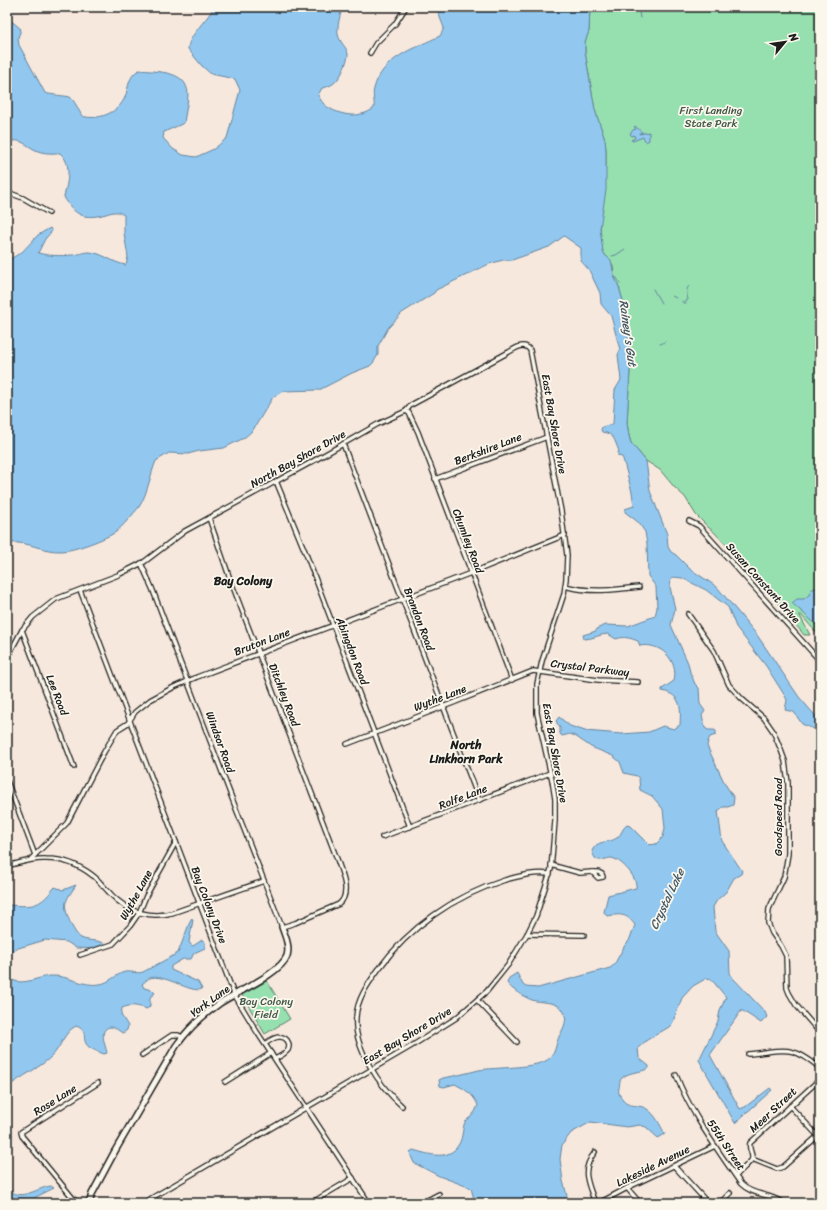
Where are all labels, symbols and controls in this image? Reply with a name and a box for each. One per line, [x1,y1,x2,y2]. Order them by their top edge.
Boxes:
north arrow [765,22,805,62]
text: N [783,29,804,46]
park label: First Landing State Park [680,101,743,133]
water label: Rainey's Gut [612,298,644,369]
street label: East Bay Shore Drive [536,373,572,476]
street label: North Bay Shore Drive [247,424,350,493]
street label: Berkshire Lane [451,427,525,471]
street label: Chumley Road [447,506,489,577]
street label: Susan Constant Drive [721,538,805,629]
district label: Bay Colony [214,570,273,592]
street label: Brandon Road [398,585,440,655]
street label: Abingdon Road [330,613,374,689]
street label: Bruton Lane [231,622,293,661]
street label: Crystal Parkway [550,654,631,682]
street label: Ditchley Road [263,661,305,731]
street label: Lee Road [40,672,74,719]
street label: Wythe Lane [411,679,470,717]
street label: East Bay Shore Drive [537,702,573,805]
street label: Windsor Road [200,709,240,777]
district label: North Linkhorn Park [429,734,503,770]
street label: Goodspeed Road [769,777,788,856]
street label: Rolfe Lane [436,779,490,815]
street label: Bay Colony Drive [186,864,233,947]
water label: Crystal Lake [643,864,691,933]
street label: Wythe Lane [114,866,158,924]
street label: York Lane [186,980,235,1022]
park label: Bay Colony Field [239,992,293,1024]
street label: East Bay Shore Drive [359,1001,456,1070]
street label: Rose Lane [30,1079,81,1121]
street label: Meer Street [745,1083,801,1137]
street label: 55th Street [702,1115,750,1175]
street label: Lakeside Avenue [613,1140,693,1192]

